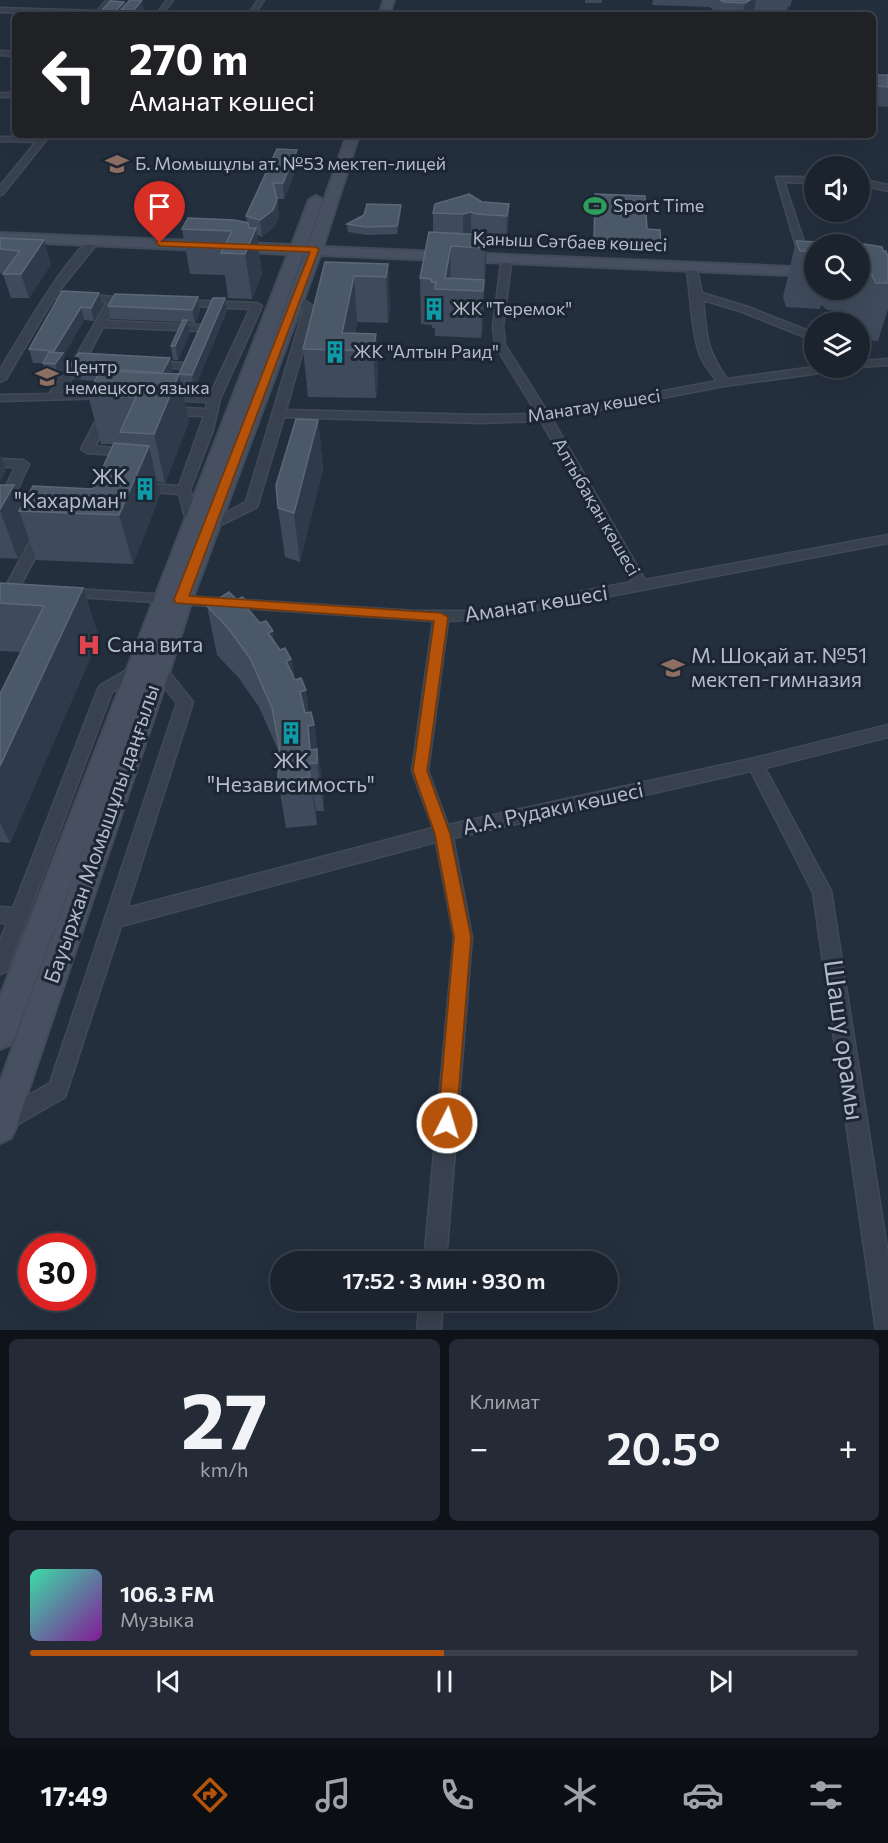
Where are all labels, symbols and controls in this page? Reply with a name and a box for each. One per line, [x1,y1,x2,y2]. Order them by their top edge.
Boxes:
text: 270 m [129,32,248,84]
icon: left [30,36,108,114]
text: Аманат көшесі [129,84,315,117]
school or university icon: Б. Момышұлы ат. №53 мектеп-лицей [104,151,130,177]
place label: Б. Момышұлы ат. №53 мектеп-лицей [135,152,446,174]
map controls [804,156,870,378]
button: sound [804,156,870,222]
pin [134,181,185,243]
icon: arrive [143,190,176,223]
sports icon: Sport Time [582,193,608,219]
place label: Sport Time [613,194,704,216]
street label: Қаныш Сәтбаев көшесі [472,227,668,255]
button: search [804,234,870,300]
building icon: ЖК "Теремок" [421,296,447,322]
place label: ЖК "Теремок" [452,297,572,319]
button: layers [804,312,870,378]
building icon: ЖК "Алтын Раид" [322,339,348,365]
place label: ЖК "Алтын Раид" [353,340,499,362]
place label: Центр немецкого языка [65,355,210,398]
school or university icon: Центр немецкого языка [34,364,60,390]
street label: Манатау көшесі [526,384,662,426]
street label: Алтыбақан көшесі [548,434,645,579]
place label: ЖК "Кахарман" [14,463,127,512]
building icon: ЖК "Кахарман" [132,476,158,502]
street label: Аманат көшесі [462,579,609,626]
place label: Сана вита [107,631,203,656]
hospital icon: Сана вита [76,632,102,658]
place label: М. Шоқай ат. №51 мектеп-гимназия [691,642,867,691]
school or university icon: М. Шоқай ат. №51 мектеп-гимназия [660,655,686,681]
street label: Бауыржан Момышұлы даңғылы [38,681,164,986]
building icon: ЖК "Независимость" [278,720,304,746]
place label: ЖК "Независимость" [207,747,375,796]
street label: А.А. Рудаки көшесі [460,776,645,839]
street label: Шашу орамы [819,957,872,1122]
position arrow [415,1091,479,1155]
speed limit sign: 30 [18,1233,96,1311]
text: 17:52 · 3 мин · 930 m [342,1267,546,1294]
text: 27 [181,1370,268,1465]
text: Климат [470,1389,540,1413]
text: 20.5° [606,1419,720,1474]
text: − [470,1426,488,1467]
text: + [839,1426,858,1467]
text: km/h [200,1457,249,1481]
text: 106.3 FM [120,1580,215,1607]
text: Музыка [120,1607,194,1631]
icon: previous [152,1665,185,1698]
icon: pause [428,1665,461,1698]
icon: next [704,1665,737,1698]
icon: directions [189,1774,231,1816]
icon: music [312,1774,354,1816]
icon: phone [436,1774,478,1816]
icon: climate [559,1774,601,1816]
icon: car [682,1774,724,1816]
icon: filters [805,1774,847,1816]
text: 17:49 [41,1779,108,1812]

